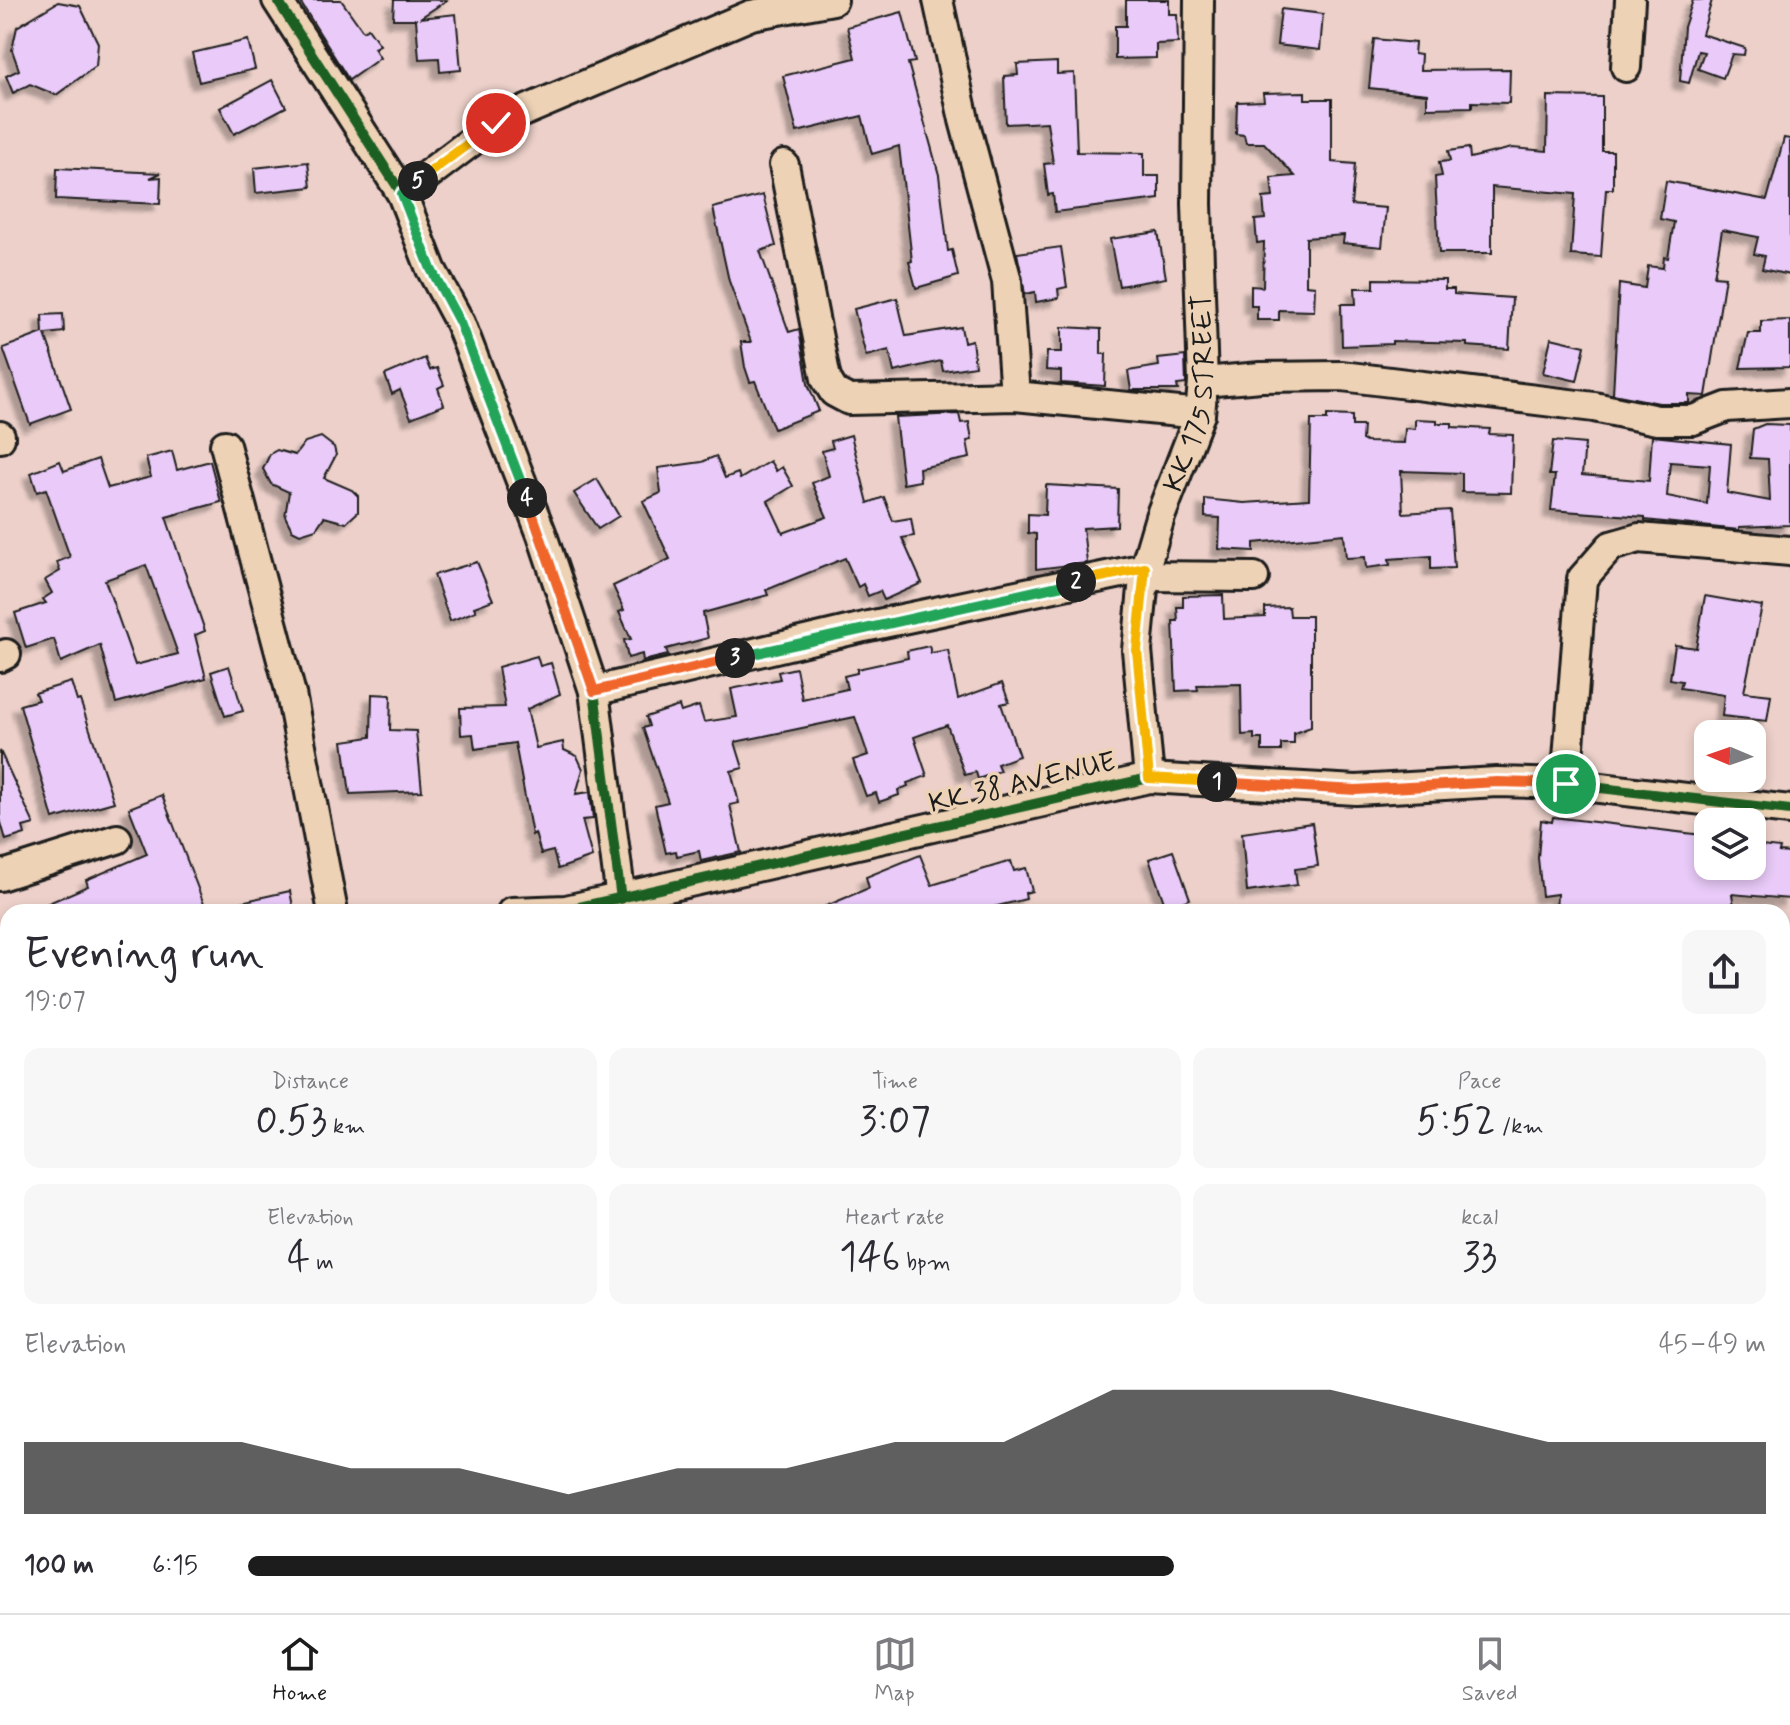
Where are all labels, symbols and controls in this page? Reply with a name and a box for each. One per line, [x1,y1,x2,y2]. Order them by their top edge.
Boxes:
pin [462,89,530,157]
icon: check [474,101,518,145]
pin: 5 [398,161,438,201]
text: 5 [411,167,425,195]
street label: KK 175 STREET [1156,293,1224,497]
pin: 4 [507,478,547,518]
text: 4 [521,484,533,512]
pin: 2 [1056,562,1096,602]
text: 2 [1071,568,1081,596]
pin: 3 [715,638,755,678]
text: 3 [730,644,740,672]
north arrow [1694,720,1766,792]
map controls [1694,720,1766,880]
street label: KK 38 AVENUE [925,744,1120,823]
pin [1532,750,1600,818]
pin: 1 [1197,762,1237,802]
icon: arrive [1544,762,1588,806]
text: 1 [1212,768,1222,796]
button: layers [1694,808,1766,880]
text: Evening run [24,926,264,984]
button: share [1682,930,1766,1014]
text: 19:07 [24,985,86,1019]
text: Distance [272,1068,349,1096]
text: Time [872,1068,918,1096]
text: Pace [1458,1068,1502,1096]
text: 0.53 [256,1096,327,1148]
text: 3:07 [859,1096,931,1148]
text: 5:52 [1416,1096,1496,1148]
text: km [327,1113,365,1141]
text: /km [1496,1113,1543,1141]
text: Elevation [267,1204,354,1232]
text: Heart rate [846,1204,944,1232]
text: kcal [1461,1204,1498,1232]
text: 4 [287,1232,310,1284]
text: 146 [839,1232,900,1284]
text: 33 [1462,1232,1497,1284]
text: m [310,1249,334,1277]
text: bpm [900,1249,951,1277]
text: Elevation [24,1328,126,1362]
text: 45–49 m [1659,1328,1766,1362]
text: 100 m [24,1549,94,1583]
text: 6:15 [152,1549,198,1583]
tab: Home [273,1632,327,1708]
tab: Map [873,1632,917,1708]
tab: Saved [1462,1632,1517,1708]

